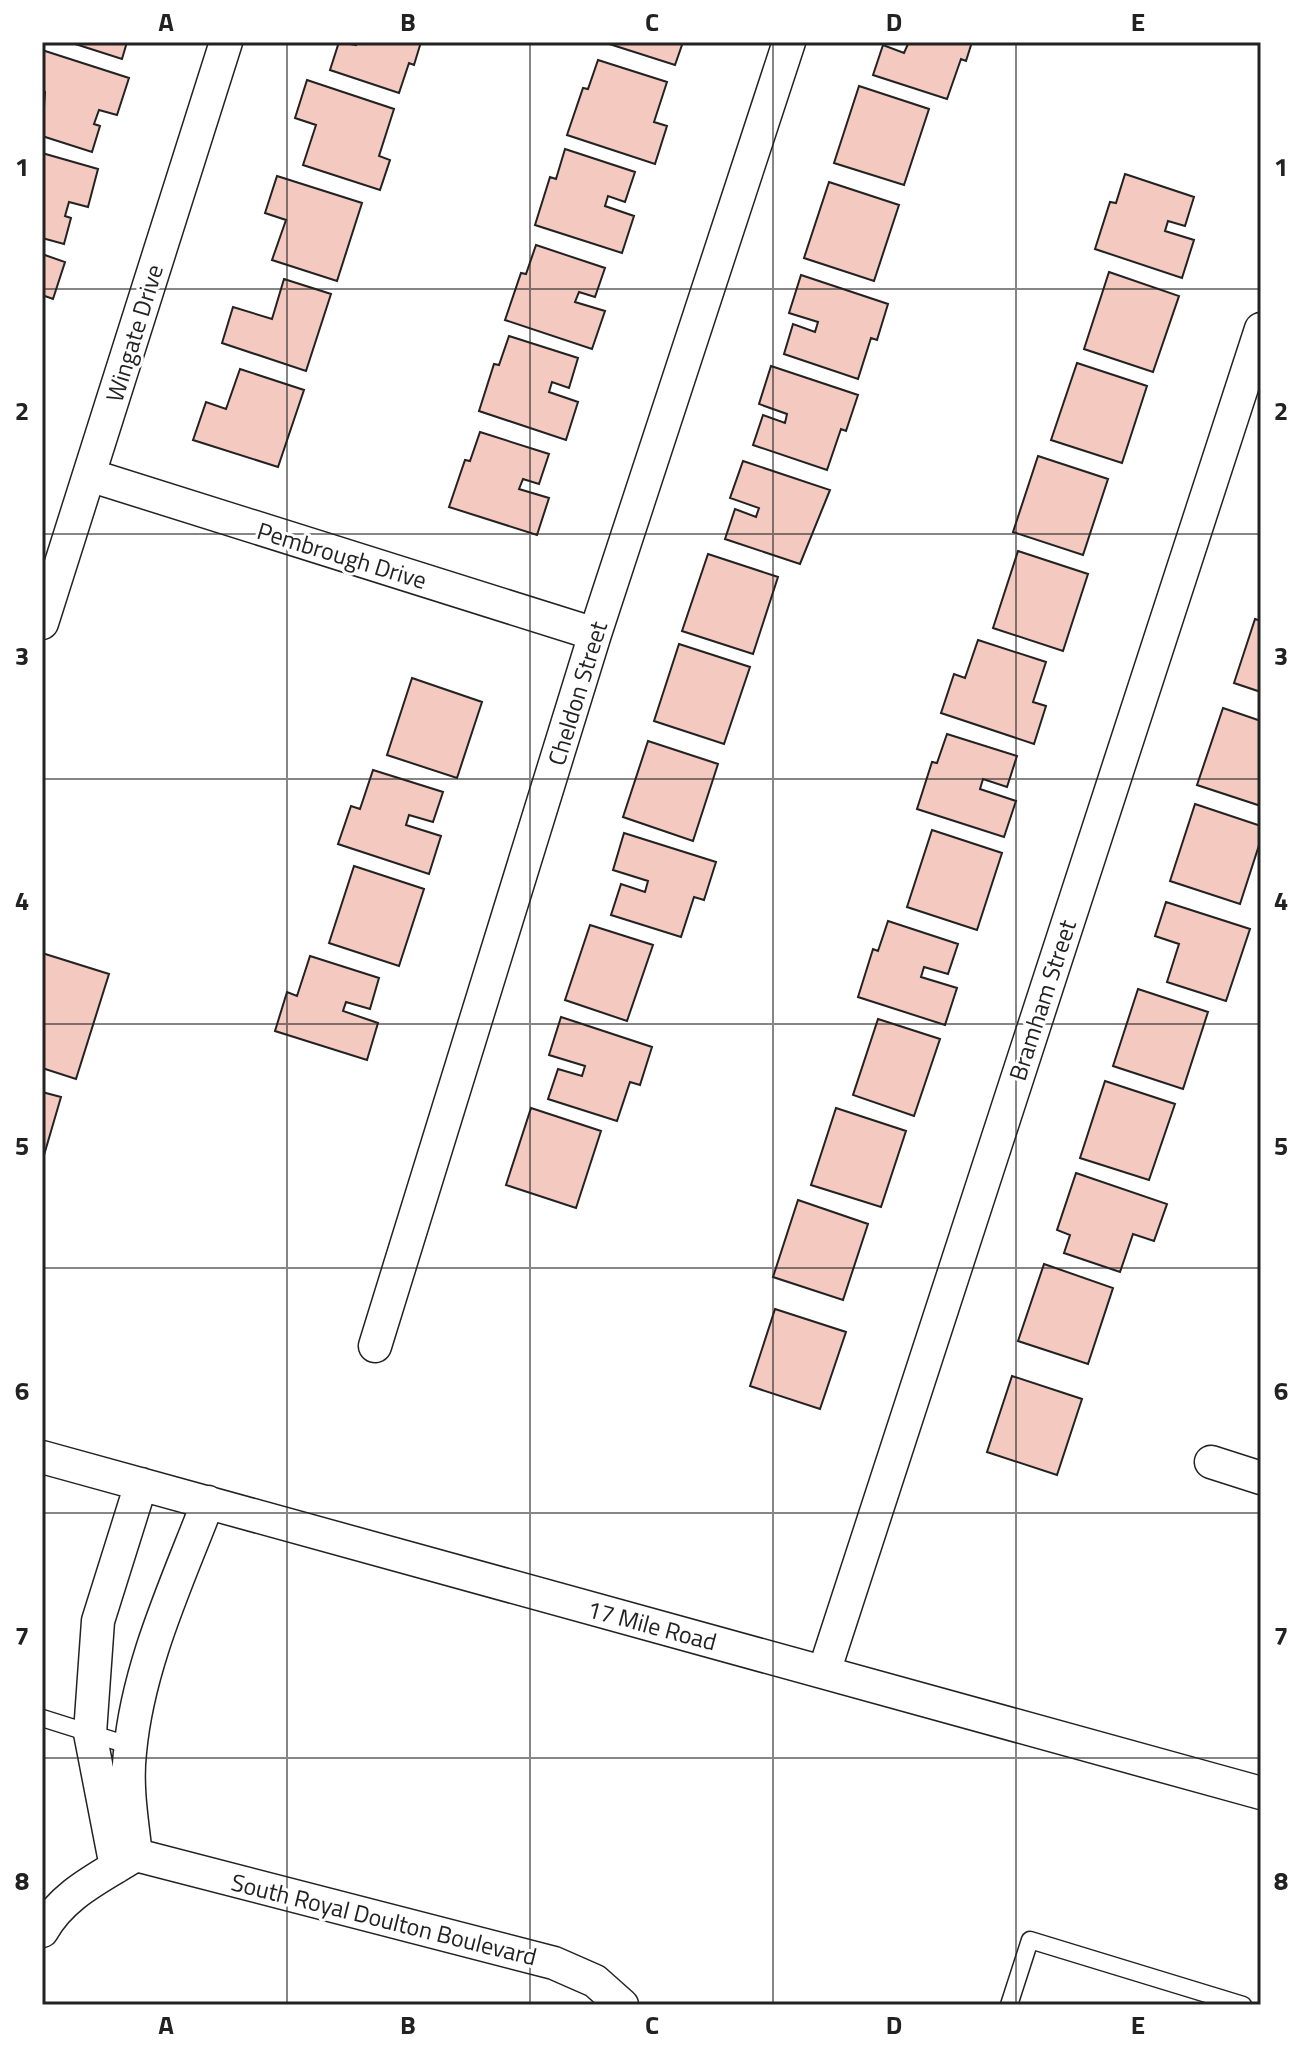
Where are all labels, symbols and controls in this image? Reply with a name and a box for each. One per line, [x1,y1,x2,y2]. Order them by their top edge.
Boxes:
text: A [158,2,174,41]
text: B [400,2,416,41]
text: C [645,2,659,41]
text: D [886,2,902,41]
text: E [1131,2,1145,41]
text: 1 [15,147,29,186]
text: 1 [1274,147,1288,186]
street label: Wingate Drive [96,260,172,406]
text: 2 [15,391,29,430]
text: 2 [1274,391,1288,430]
street label: Pembrough Drive [253,512,431,598]
street label: Cheldon Street [538,616,616,770]
text: 3 [15,636,29,675]
text: 3 [1274,636,1288,675]
text: 4 [15,881,29,920]
text: 4 [1274,881,1288,920]
street label: Bramham Street [999,914,1085,1085]
text: 5 [15,1126,29,1165]
text: 5 [1274,1126,1288,1165]
text: 6 [15,1371,29,1410]
text: 6 [1274,1371,1288,1410]
street label: 17 Mile Road [583,1590,721,1660]
text: 7 [15,1616,29,1655]
text: 7 [1274,1616,1288,1655]
text: 8 [15,1861,29,1900]
text: 8 [1274,1861,1288,1900]
street label: South Royal Doulton Boulevard [227,1864,541,1974]
text: A [158,2005,174,2044]
text: B [400,2005,416,2044]
text: C [645,2005,659,2044]
text: D [886,2005,902,2044]
text: E [1131,2005,1145,2044]

